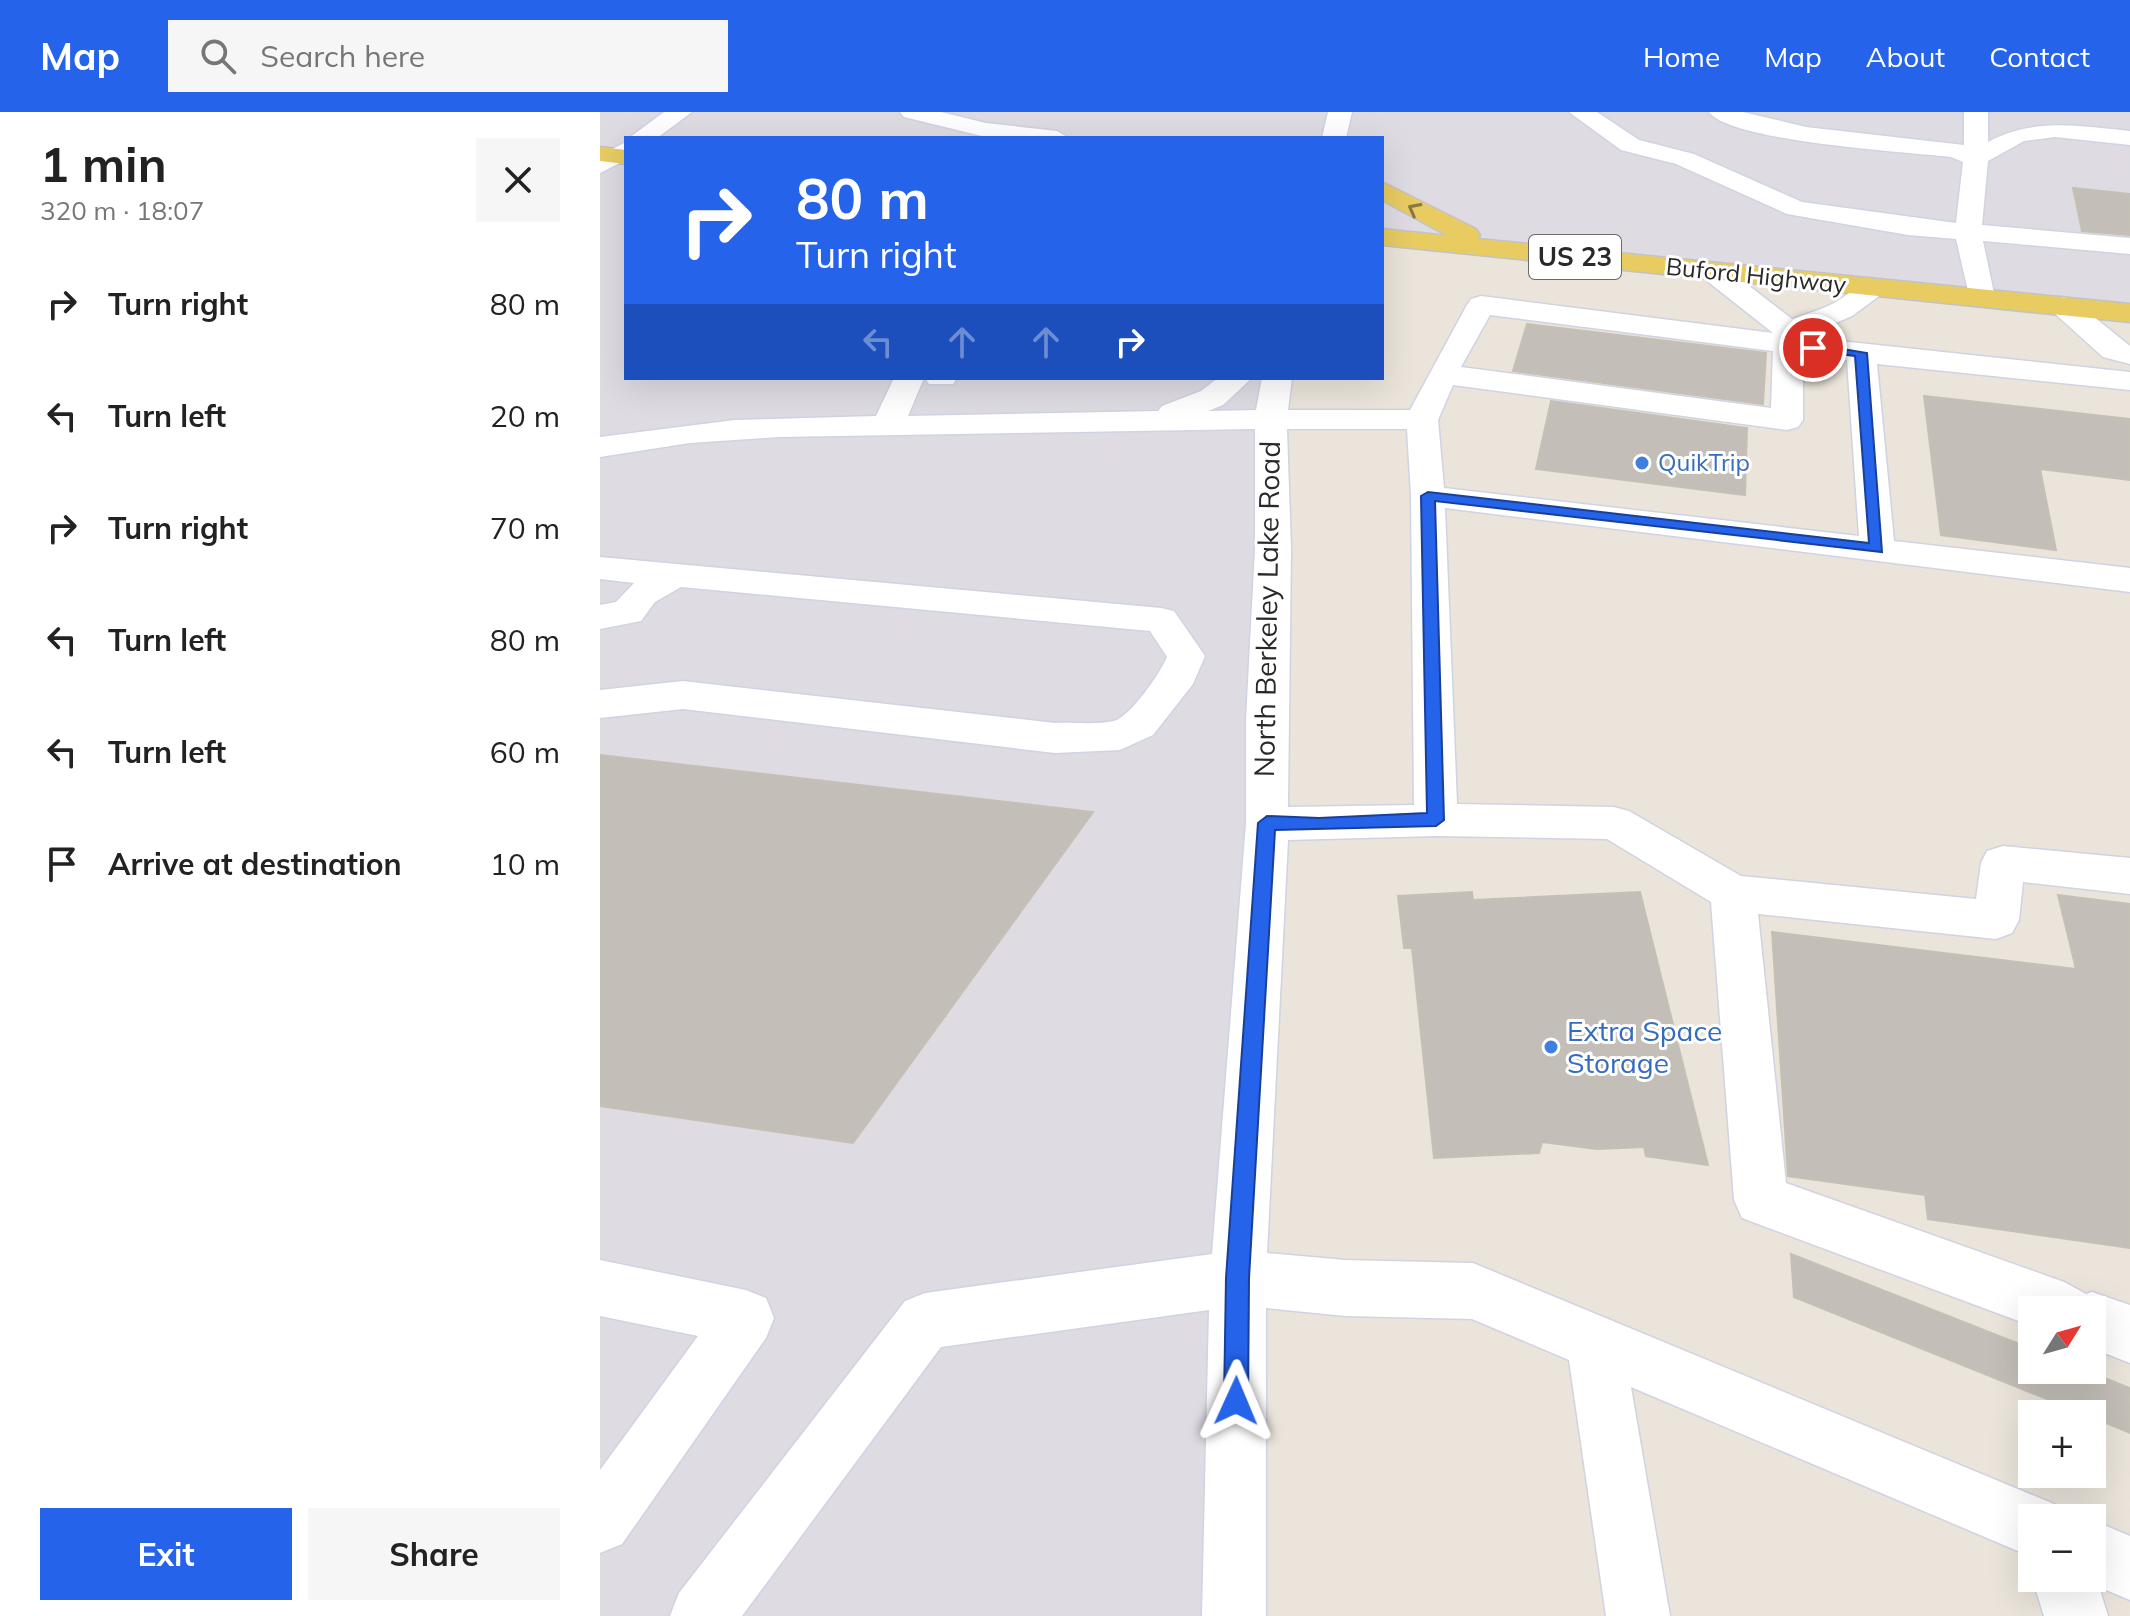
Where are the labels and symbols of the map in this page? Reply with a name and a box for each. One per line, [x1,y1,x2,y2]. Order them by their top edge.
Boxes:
one-way arrow [1408,203,1423,219]
road number: US 23 [1529,235,1621,279]
street label: Buford Highway [1665,251,1848,299]
pin [1779,314,1847,382]
street label: North Berkeley Lake Road [1246,441,1287,777]
place label: QuikTrip [1658,447,1750,477]
marker: QuikTrip [1633,454,1651,472]
place label: Extra Space Storage [1567,1013,1722,1080]
marker: Extra Space Storage [1542,1038,1560,1056]
north arrow [2018,1296,2106,1384]
position arrow [1194,1359,1278,1443]

